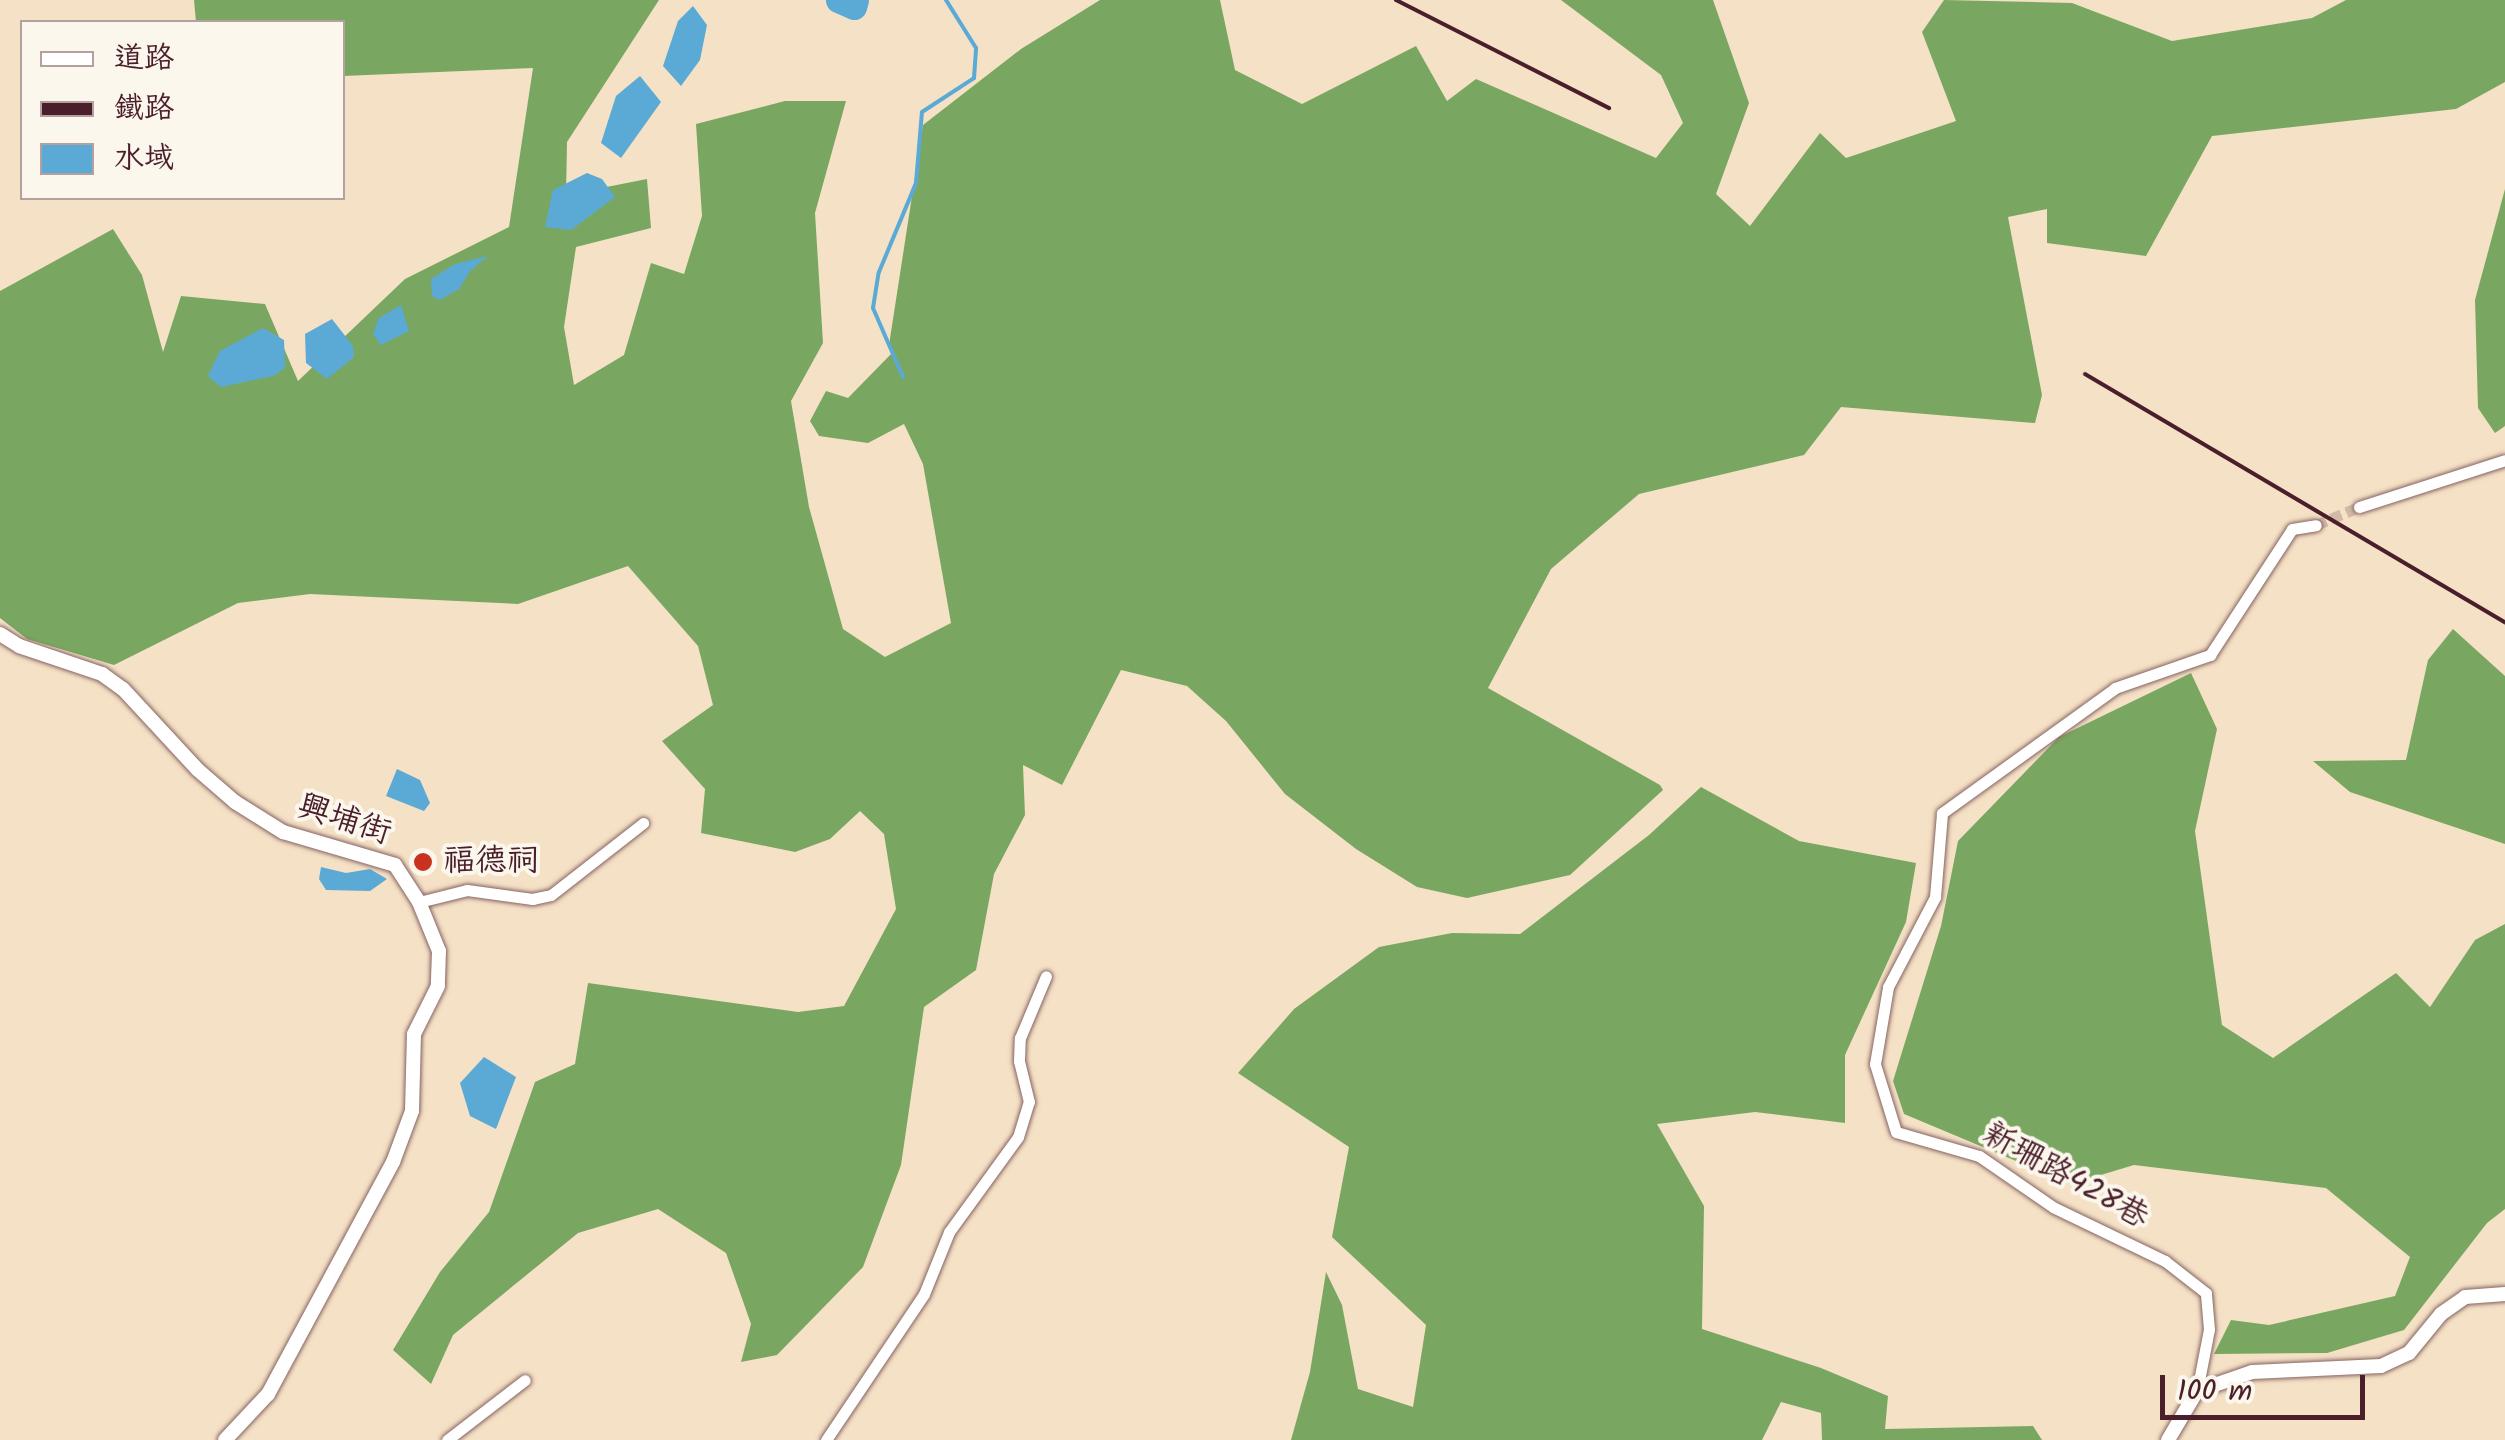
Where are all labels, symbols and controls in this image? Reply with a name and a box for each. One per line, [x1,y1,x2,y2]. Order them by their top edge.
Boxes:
legend [20,20,345,200]
text: 道路 [114,35,174,83]
text: 鐵路 [114,85,174,133]
text: 水域 [114,135,174,183]
street label: 興埔街 [292,788,396,854]
place label: 福德祠 [443,843,539,881]
marker: 福德祠 [412,851,434,873]
street label: 新珊路428巷 [1975,1116,2155,1238]
scale bar [2165,1355,2370,1417]
text: 100 m [2177,1368,2252,1416]

